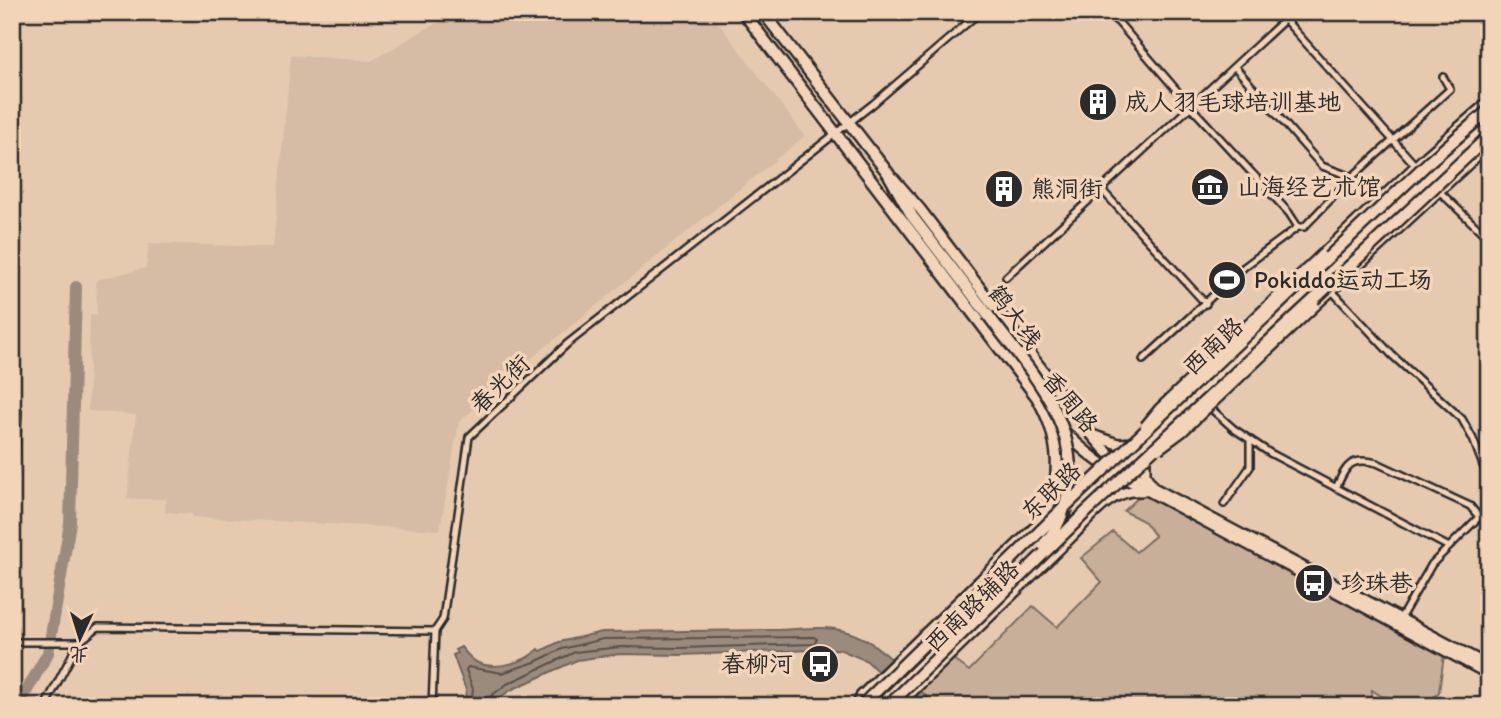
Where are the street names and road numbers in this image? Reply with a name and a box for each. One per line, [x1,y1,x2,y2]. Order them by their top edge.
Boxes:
street label: 鹤大线 [983,279,1048,354]
street label: 西南路 [1176,310,1249,381]
street label: 春光街 [464,348,536,419]
street label: 香周路 [1036,365,1105,439]
street label: 东联路 [1015,455,1087,526]
street label: 西南路辅路 [918,554,1025,658]

